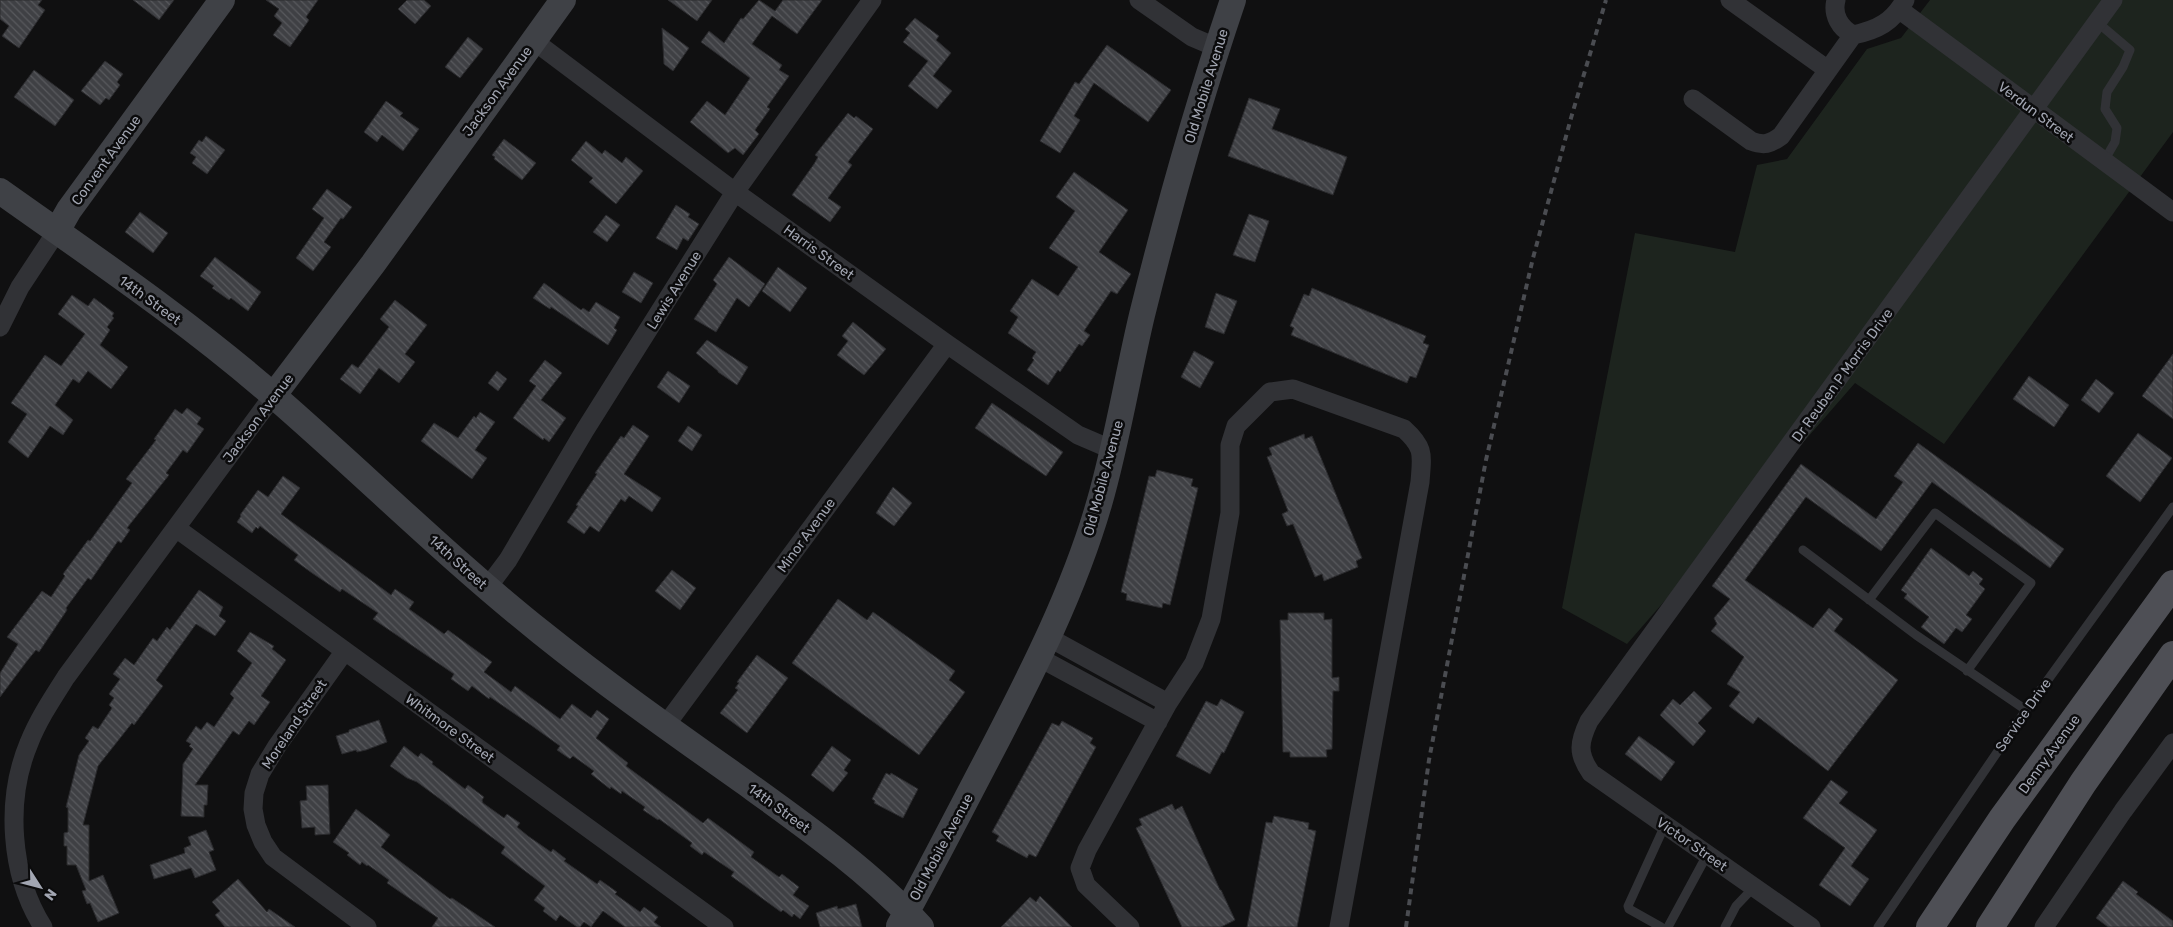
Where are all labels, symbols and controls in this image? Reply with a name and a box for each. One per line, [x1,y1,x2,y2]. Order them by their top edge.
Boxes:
street label: Old Mobile Avenue [1181,27,1232,145]
street label: Jackson Avenue [459,43,536,140]
street label: Verdun Street [1994,78,2077,147]
street label: Convent Avenue [68,112,145,209]
street label: Harris Street [780,221,858,284]
street label: Lewis Avenue [644,248,705,333]
street label: 14th Street [115,272,184,329]
street label: Dr Reuben P Morris Drive [1788,305,1897,445]
street label: Jackson Avenue [219,370,298,466]
street label: Old Mobile Avenue [1080,418,1127,538]
street label: Minor Avenue [774,495,839,576]
street label: 14th Street [425,532,491,593]
street label: Service Drive [1992,675,2055,755]
street label: Moreland Street [258,676,331,772]
street label: Whitmore Street [402,690,498,767]
street label: Denny Avenue [2015,711,2084,797]
street label: 14th Street [744,780,813,837]
street label: Old Mobile Avenue [906,791,977,904]
street label: Victor Street [1653,814,1731,875]
north arrow [15,862,65,912]
text: N [40,885,60,903]

